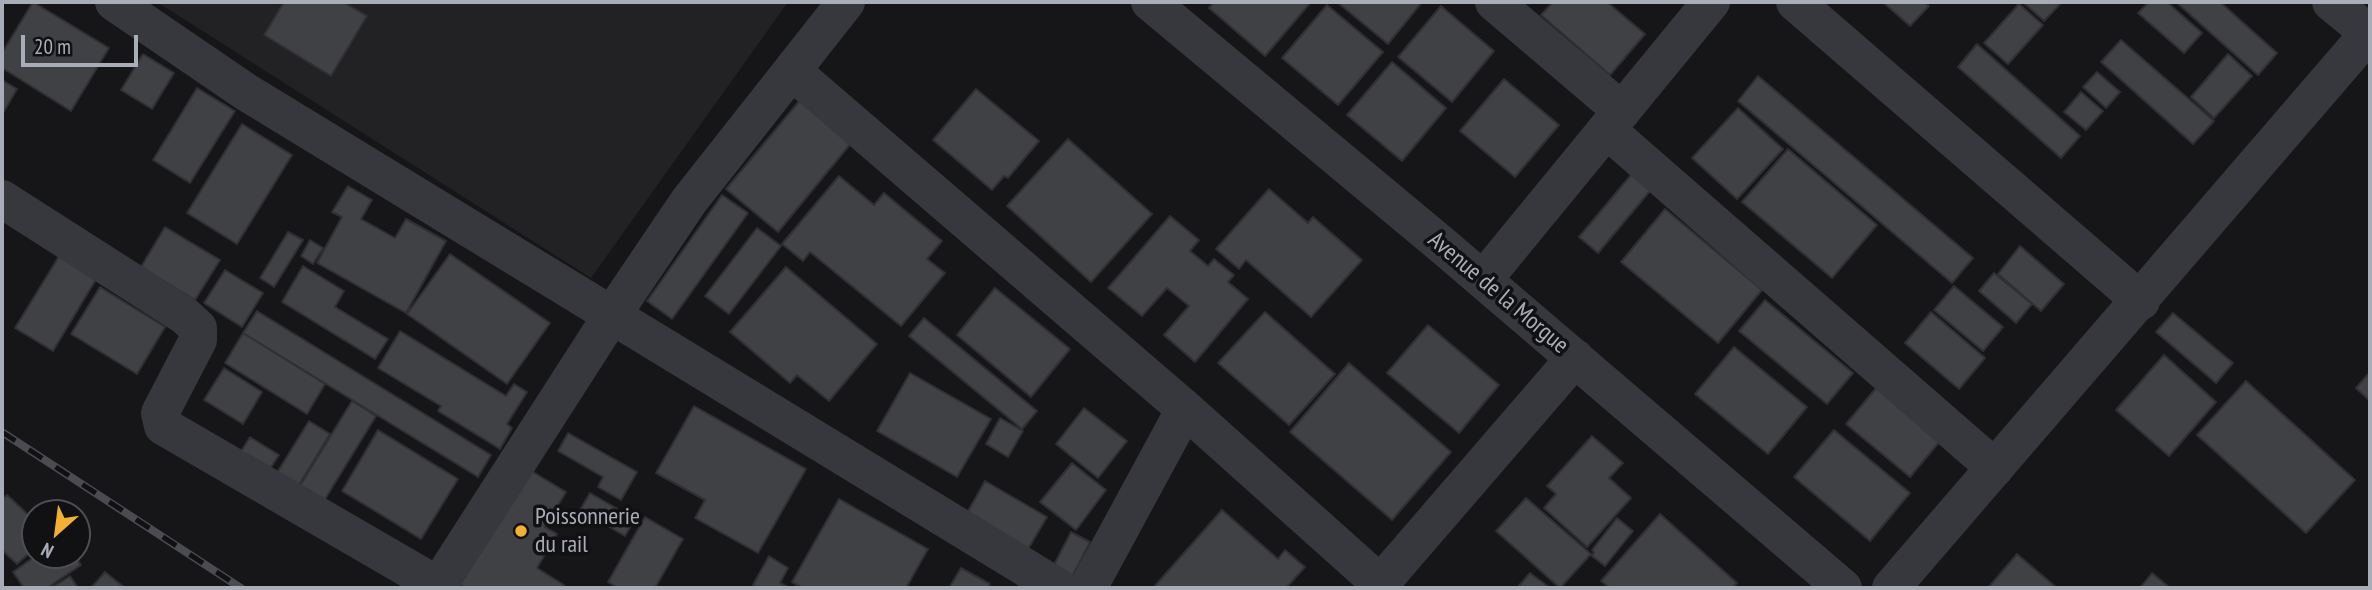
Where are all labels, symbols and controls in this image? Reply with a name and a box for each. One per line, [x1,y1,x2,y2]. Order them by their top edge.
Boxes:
scale bar [24,21,142,65]
text: 20 m [34,33,71,60]
street label: Avenue de la Morgue [1422,226,1574,360]
north arrow [21,499,91,569]
place label: Poissonnerie du rail [535,503,640,559]
marker: Poissonnerie du rail [513,523,529,539]
text: N [37,538,57,564]

